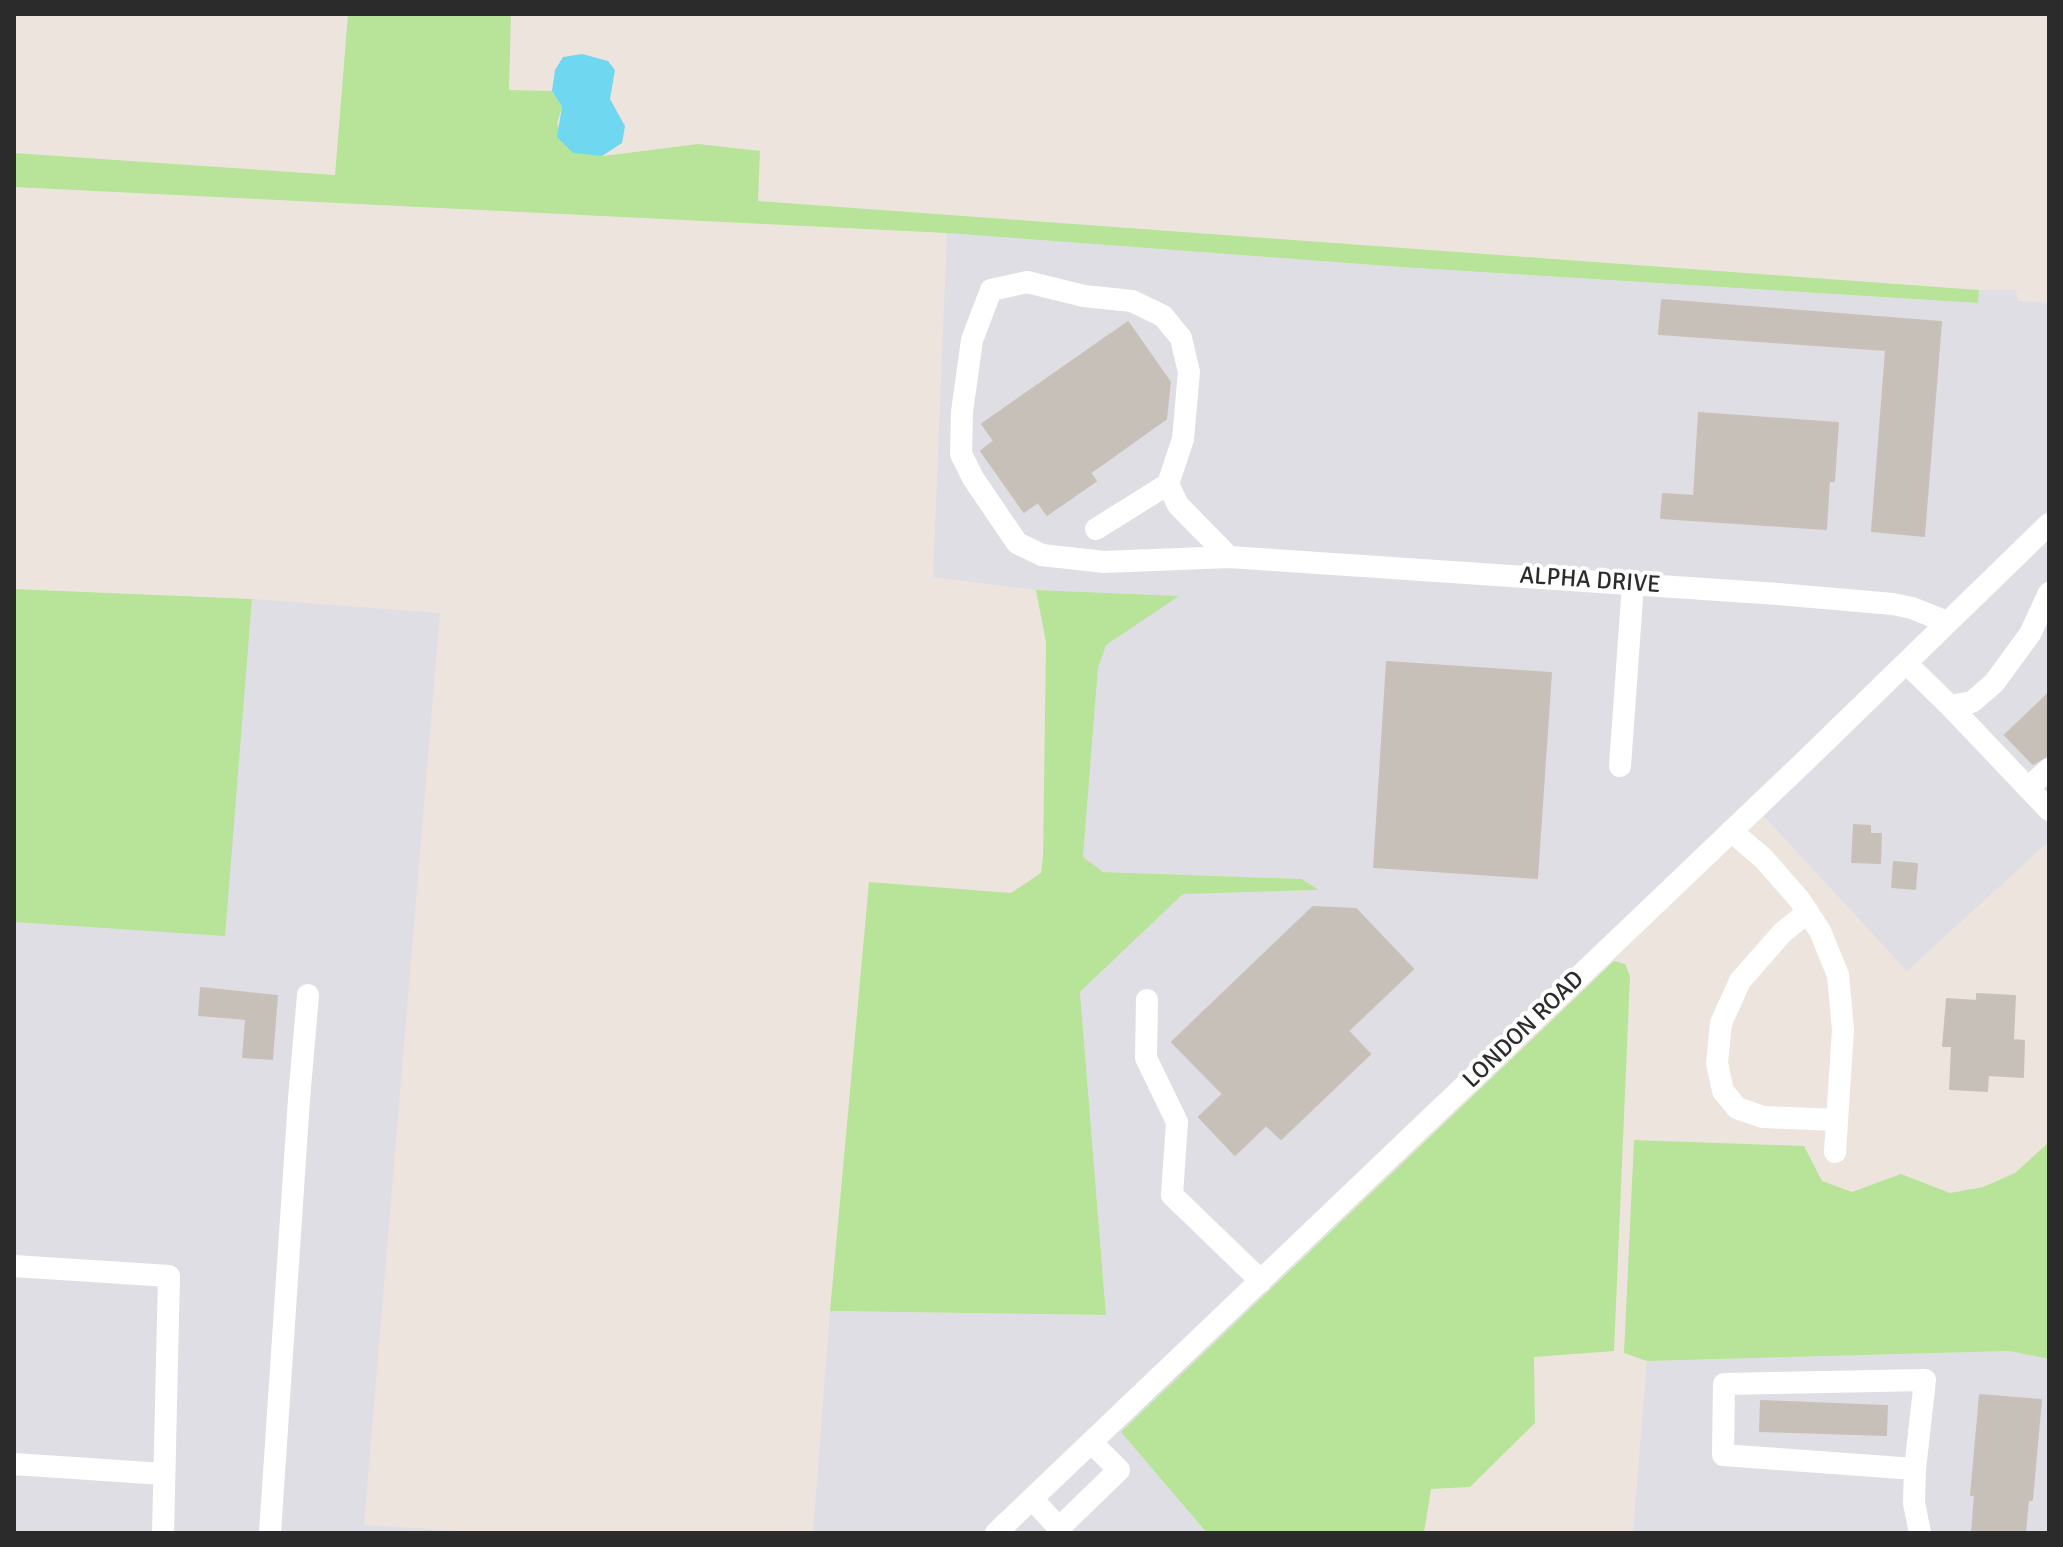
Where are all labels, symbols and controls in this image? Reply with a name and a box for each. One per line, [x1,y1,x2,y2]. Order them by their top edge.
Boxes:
street label: ALPHA DRIVE [1519,562,1661,600]
street label: LONDON ROAD [1458,965,1590,1095]

